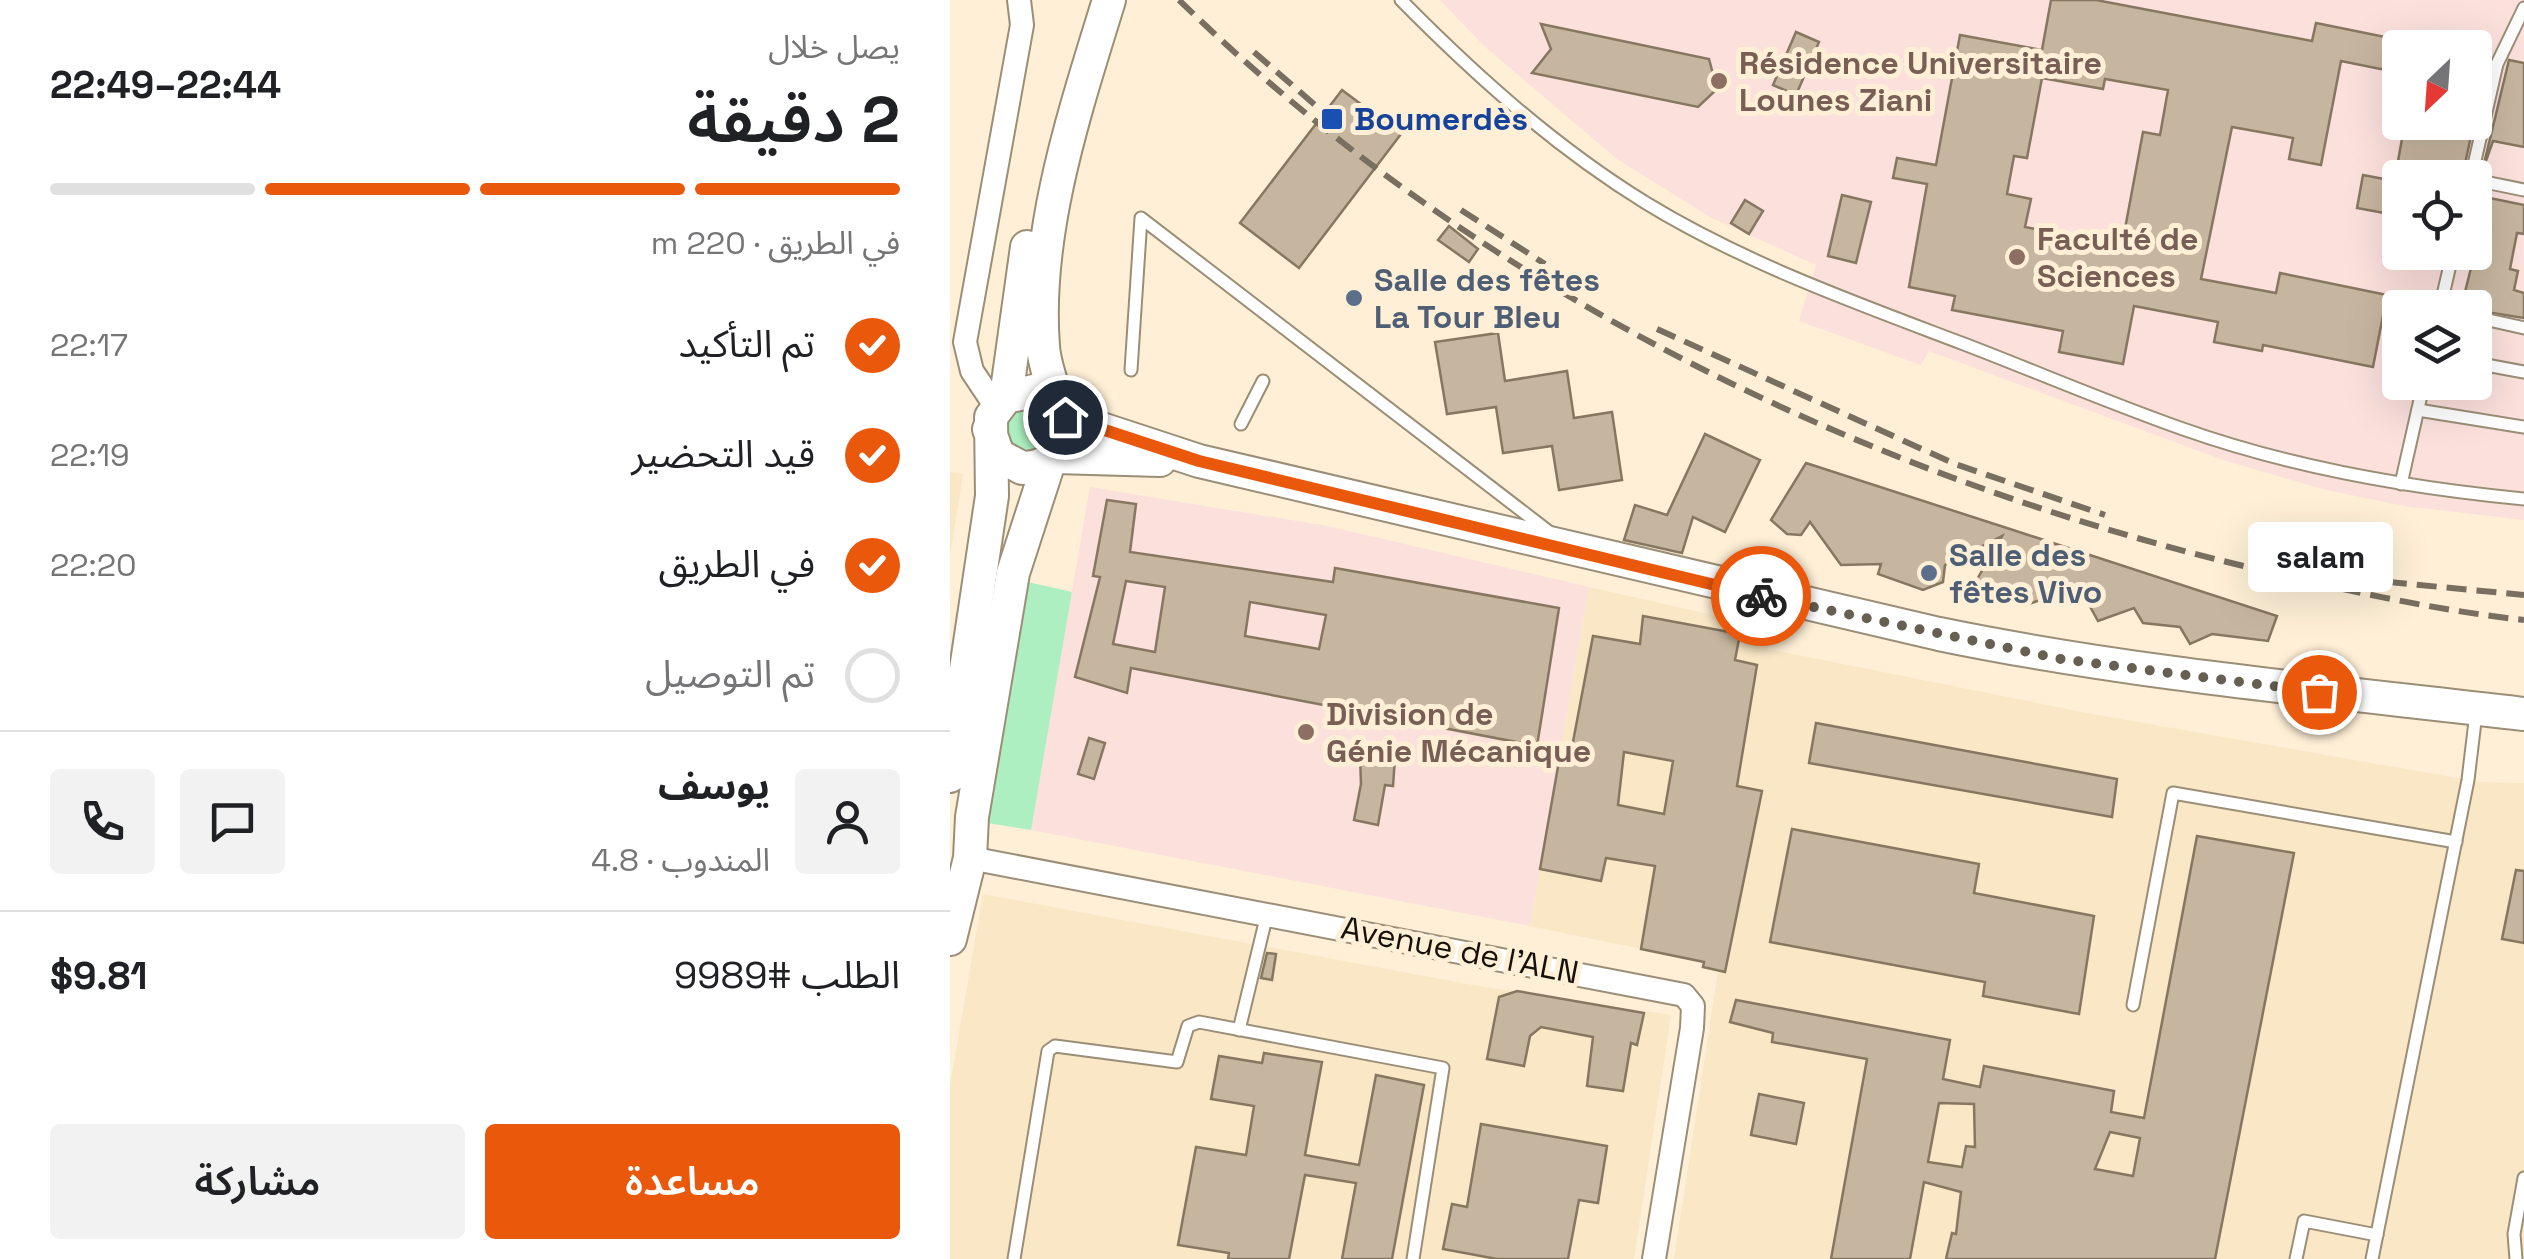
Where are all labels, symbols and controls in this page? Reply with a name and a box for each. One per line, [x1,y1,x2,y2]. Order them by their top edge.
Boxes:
text: يصل خلال [768,27,900,67]
north arrow [2382,30,2492,140]
map controls [2382,30,2492,400]
place label: Résidence Universitaire Lounes Ziani [1739,43,2102,120]
text: 22:44–22:49 [50,61,281,109]
marker: Résidence Universitaire Lounes Ziani [1708,70,1730,92]
text: 2 دقيقة [687,78,900,161]
place label: Boumerdès [1354,99,1528,139]
marker: Boumerdès [1319,106,1345,132]
button: locate [2382,160,2492,270]
place label: Faculté de Sciences [2037,219,2198,296]
text: في الطريق · 220 m [651,223,900,263]
marker: Faculté de Sciences [2006,246,2028,268]
place label: Salle des fêtes La Tour Bleu [1374,260,1600,337]
marker: Salle des fêtes La Tour Bleu [1343,287,1365,309]
button: layers [2382,290,2492,400]
icon: check [845,318,900,373]
text: تم التأكيد [678,320,815,368]
text: 22:17 [50,325,128,365]
pin [1023,375,1108,460]
icon: home [1038,390,1093,445]
icon: check [845,428,900,483]
text: قيد التحضير [631,430,815,478]
text: 22:19 [50,435,130,475]
callout: salam [2246,522,2392,592]
place label: Salle des fêtes Vivo [1949,535,2102,612]
text: salam [2276,537,2365,577]
icon: check [845,538,900,593]
text: في الطريق [658,540,815,588]
text: 22:20 [50,545,137,585]
courier [1711,546,1811,646]
marker: Salle des fêtes Vivo [1918,562,1940,584]
icon: bike [1734,569,1789,624]
text: تم التوصيل [645,650,815,698]
pin [2277,650,2362,735]
icon: bag [2292,665,2347,720]
place label: Division de Génie Mécanique [1326,694,1591,771]
marker: Division de Génie Mécanique [1295,721,1317,743]
text: يوسف [658,762,770,810]
button: phone [50,769,155,874]
button: chat [180,769,285,874]
button: person [795,769,900,874]
text: المندوب · 4.8 [591,840,770,880]
street label: Avenue de l'ALN [1338,907,1582,993]
text: الطلب #9989 [674,951,900,999]
text: $9.81 [50,952,147,1000]
button: مشاركة [50,1124,465,1239]
button: مساعدة [485,1124,900,1239]

